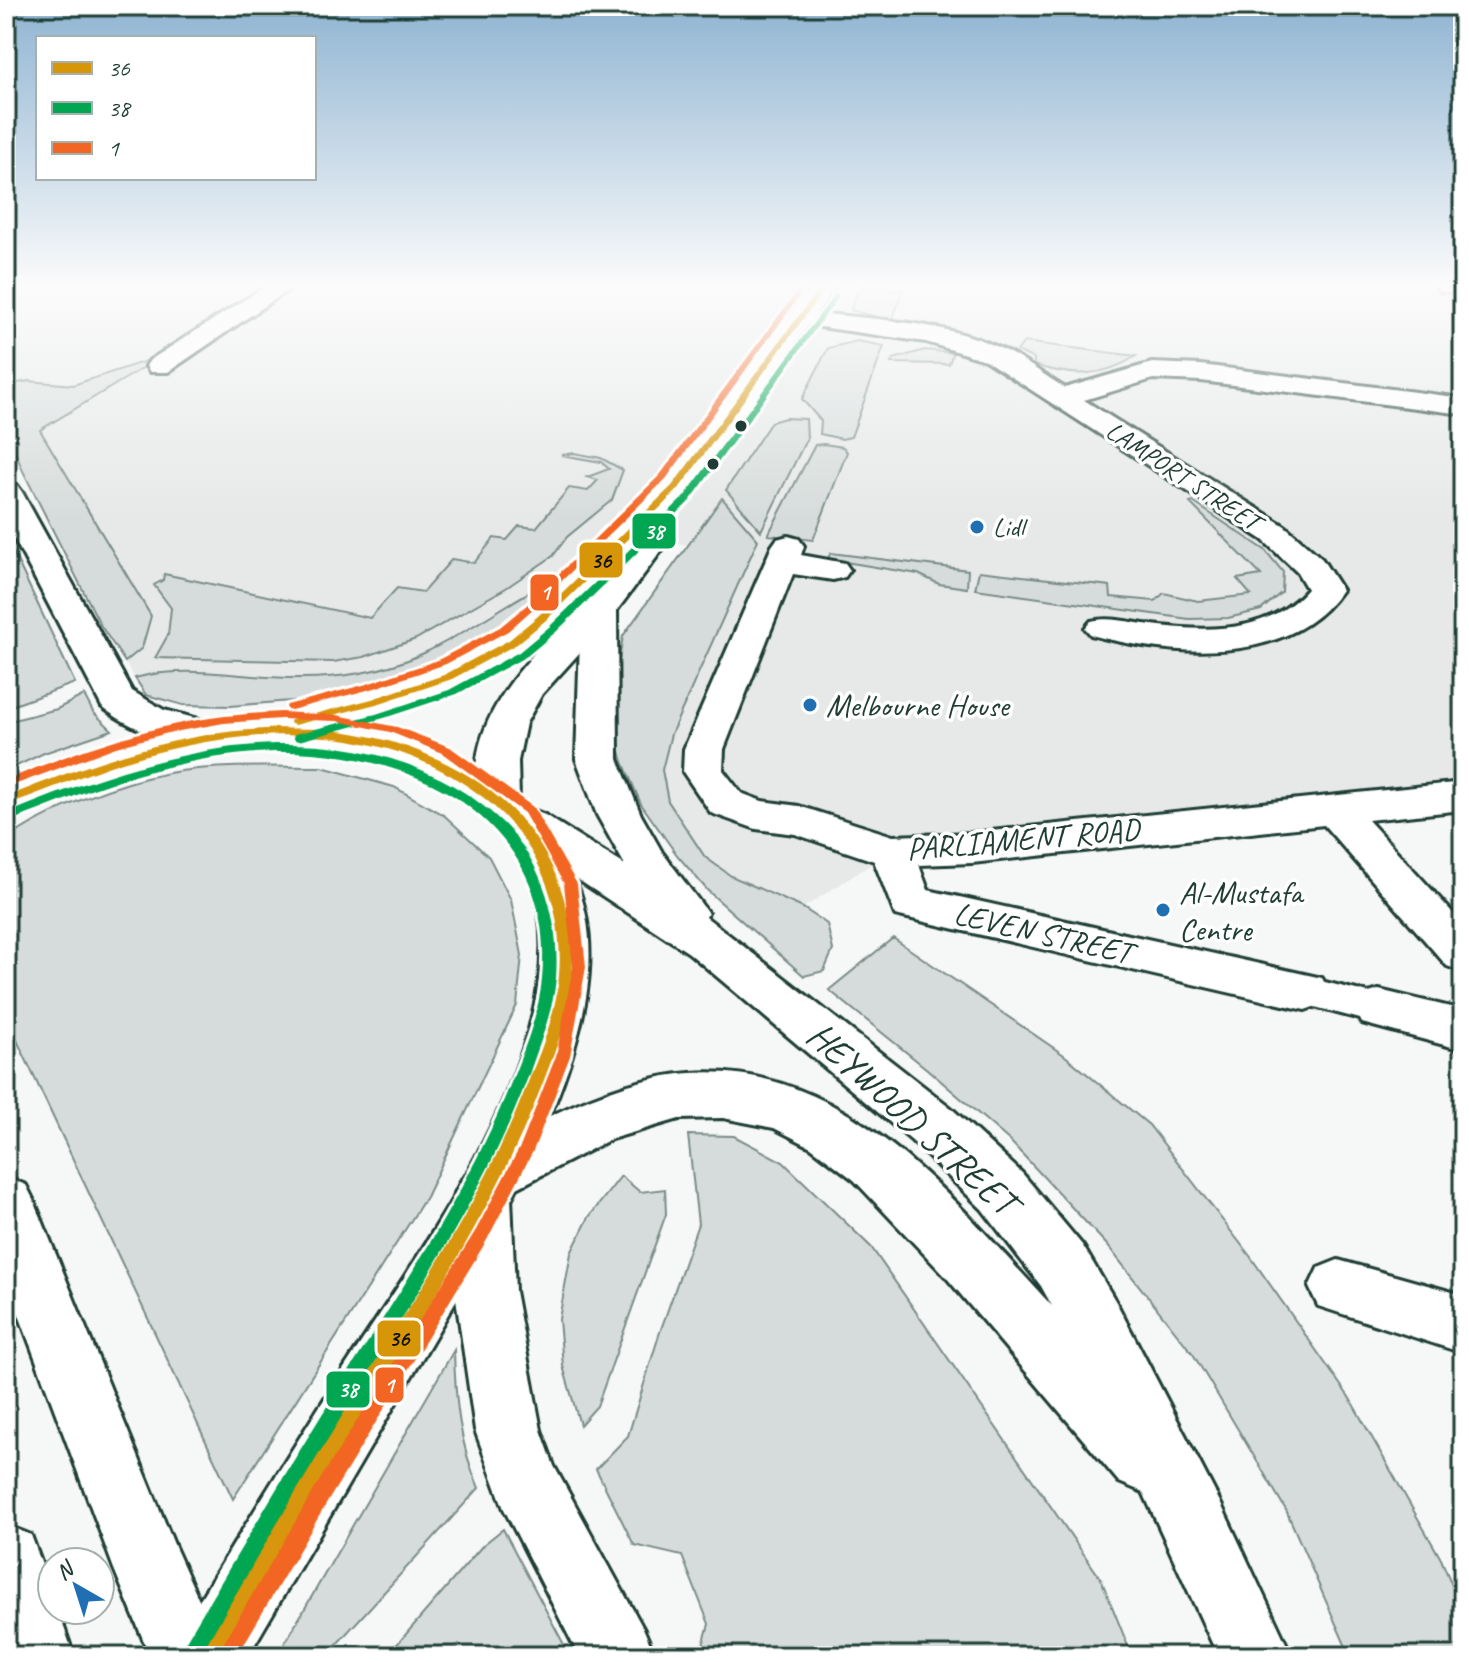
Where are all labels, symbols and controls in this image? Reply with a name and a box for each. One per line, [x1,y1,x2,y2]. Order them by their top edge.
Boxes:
legend [36,36,316,180]
text: 36 [108,53,131,83]
text: 38 [108,93,132,123]
text: 1 [108,133,120,163]
street label: LAMPORT STREET [1100,414,1272,542]
unlabelled marker [733,418,749,434]
unlabelled marker [705,456,721,472]
place label: Lidl [993,511,1028,544]
line badge: 38 [631,512,677,550]
text: 38 [644,518,667,546]
marker: Lidl [968,518,986,536]
line badge: 36 [578,541,624,579]
text: 36 [591,547,613,575]
line badge: 1 [529,573,560,612]
text: 1 [540,579,552,607]
place label: Melbourne House [826,685,1011,726]
marker: Melbourne House [801,696,819,714]
street label: PARLIAMENT ROAD [905,808,1144,870]
place label: Al-Mustafa Centre [1179,872,1305,950]
street label: LEVEN STREET [950,893,1142,975]
marker: Al-Mustafa Centre [1154,901,1172,919]
street label: HEYWOOD STREET [797,1011,1034,1231]
line badge: 36 [376,1319,422,1358]
text: 36 [389,1325,411,1353]
line badge: 1 [374,1366,405,1404]
line badge: 38 [325,1370,371,1409]
text: 1 [384,1372,396,1400]
text: 38 [338,1376,361,1404]
north arrow [36,1546,116,1626]
text: N [50,1554,81,1586]

